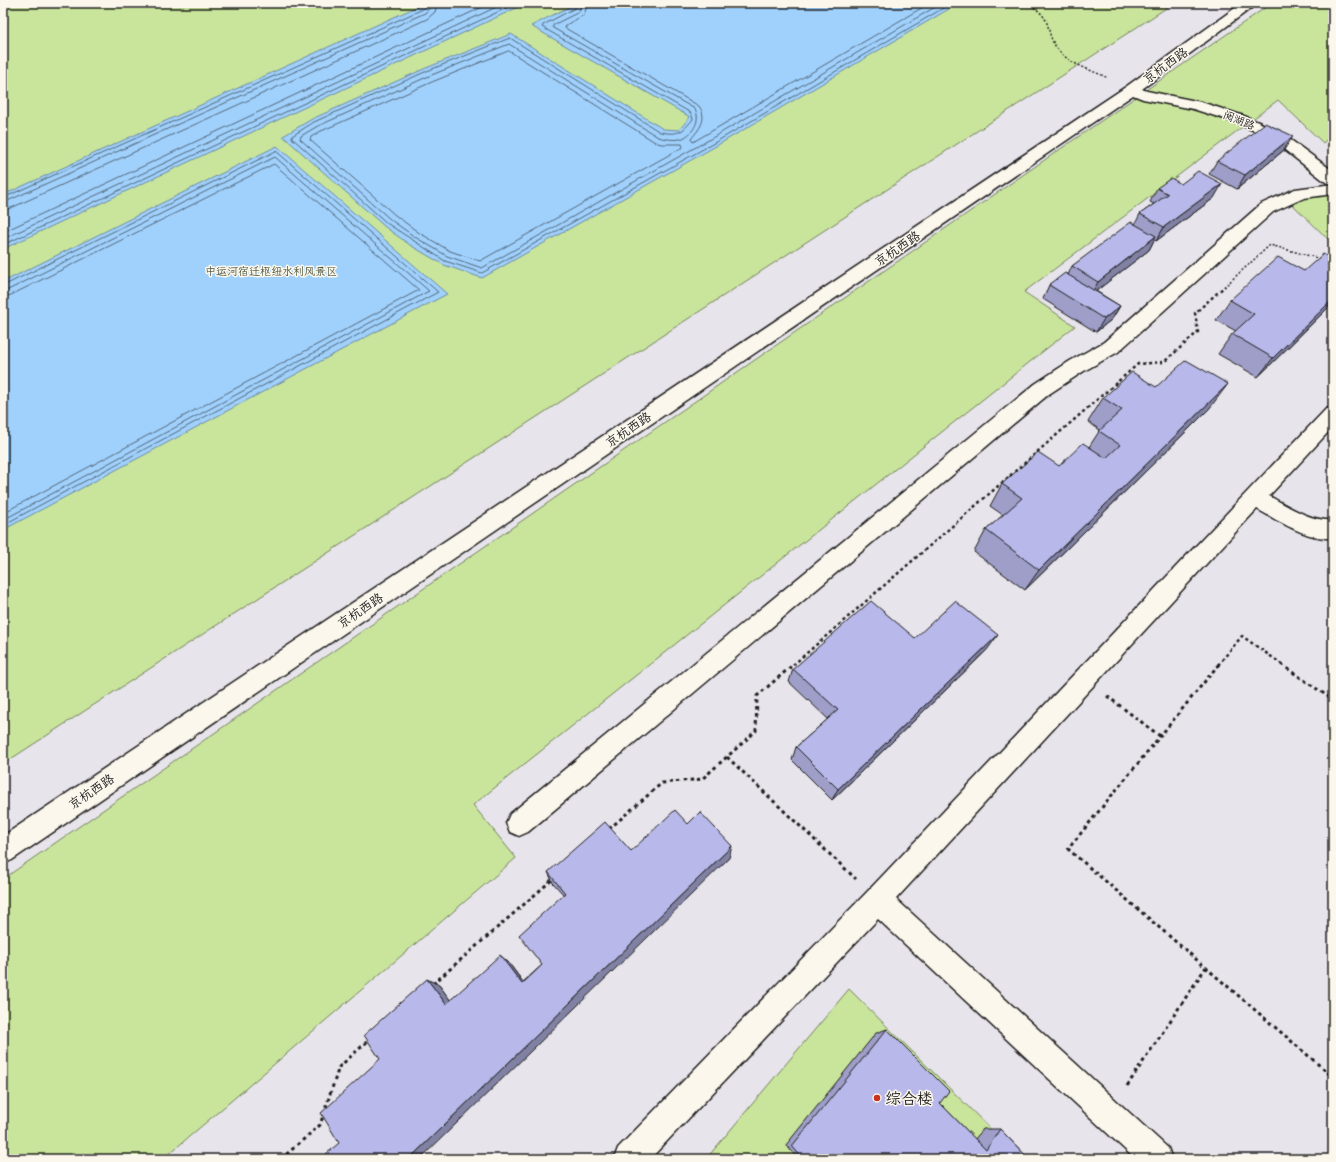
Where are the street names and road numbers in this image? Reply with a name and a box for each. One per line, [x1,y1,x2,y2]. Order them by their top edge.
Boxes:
street label: 京杭西路 [1140,44,1191,87]
street label: 阅湖路 [1221,108,1257,132]
street label: 京杭西路 [872,228,923,269]
street label: 京杭西路 [603,409,654,450]
street label: 京杭西路 [335,590,386,631]
street label: 京杭西路 [66,771,117,812]

